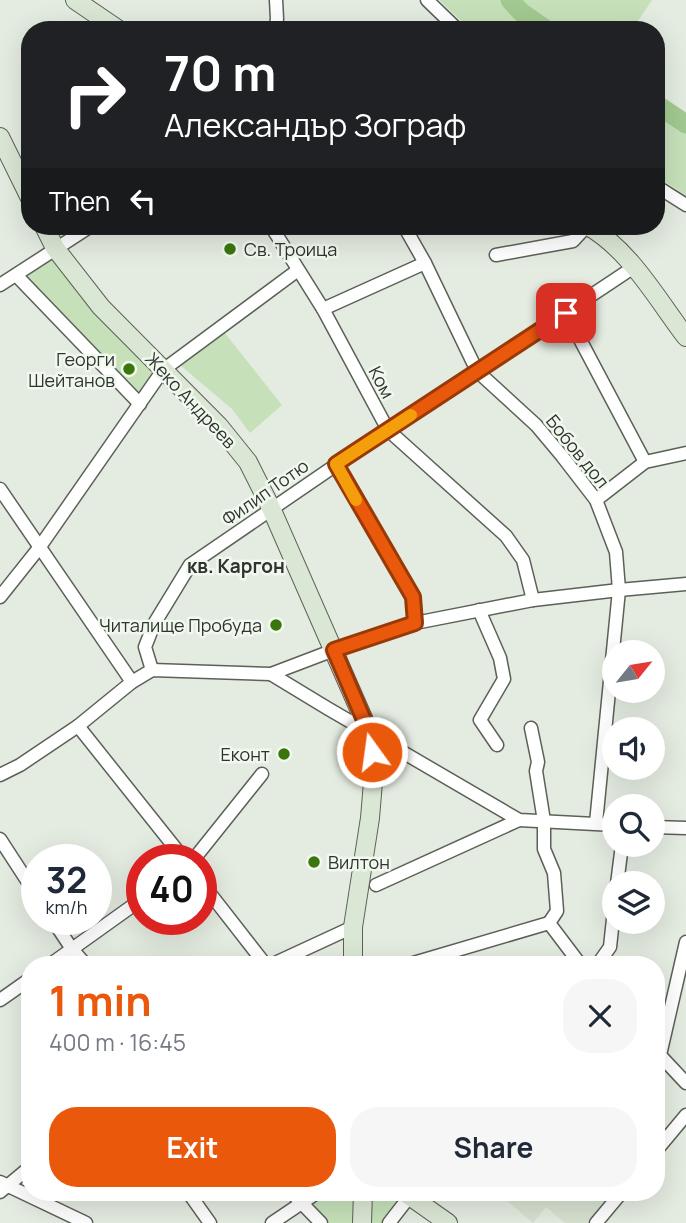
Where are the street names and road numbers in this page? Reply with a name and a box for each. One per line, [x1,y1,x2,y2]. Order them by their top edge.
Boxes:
street label: Жеко Андреев [140,347,242,453]
street label: Ком [364,362,400,402]
street label: Бобов дол [541,409,615,493]
street label: Филип Тотю [217,453,313,531]

